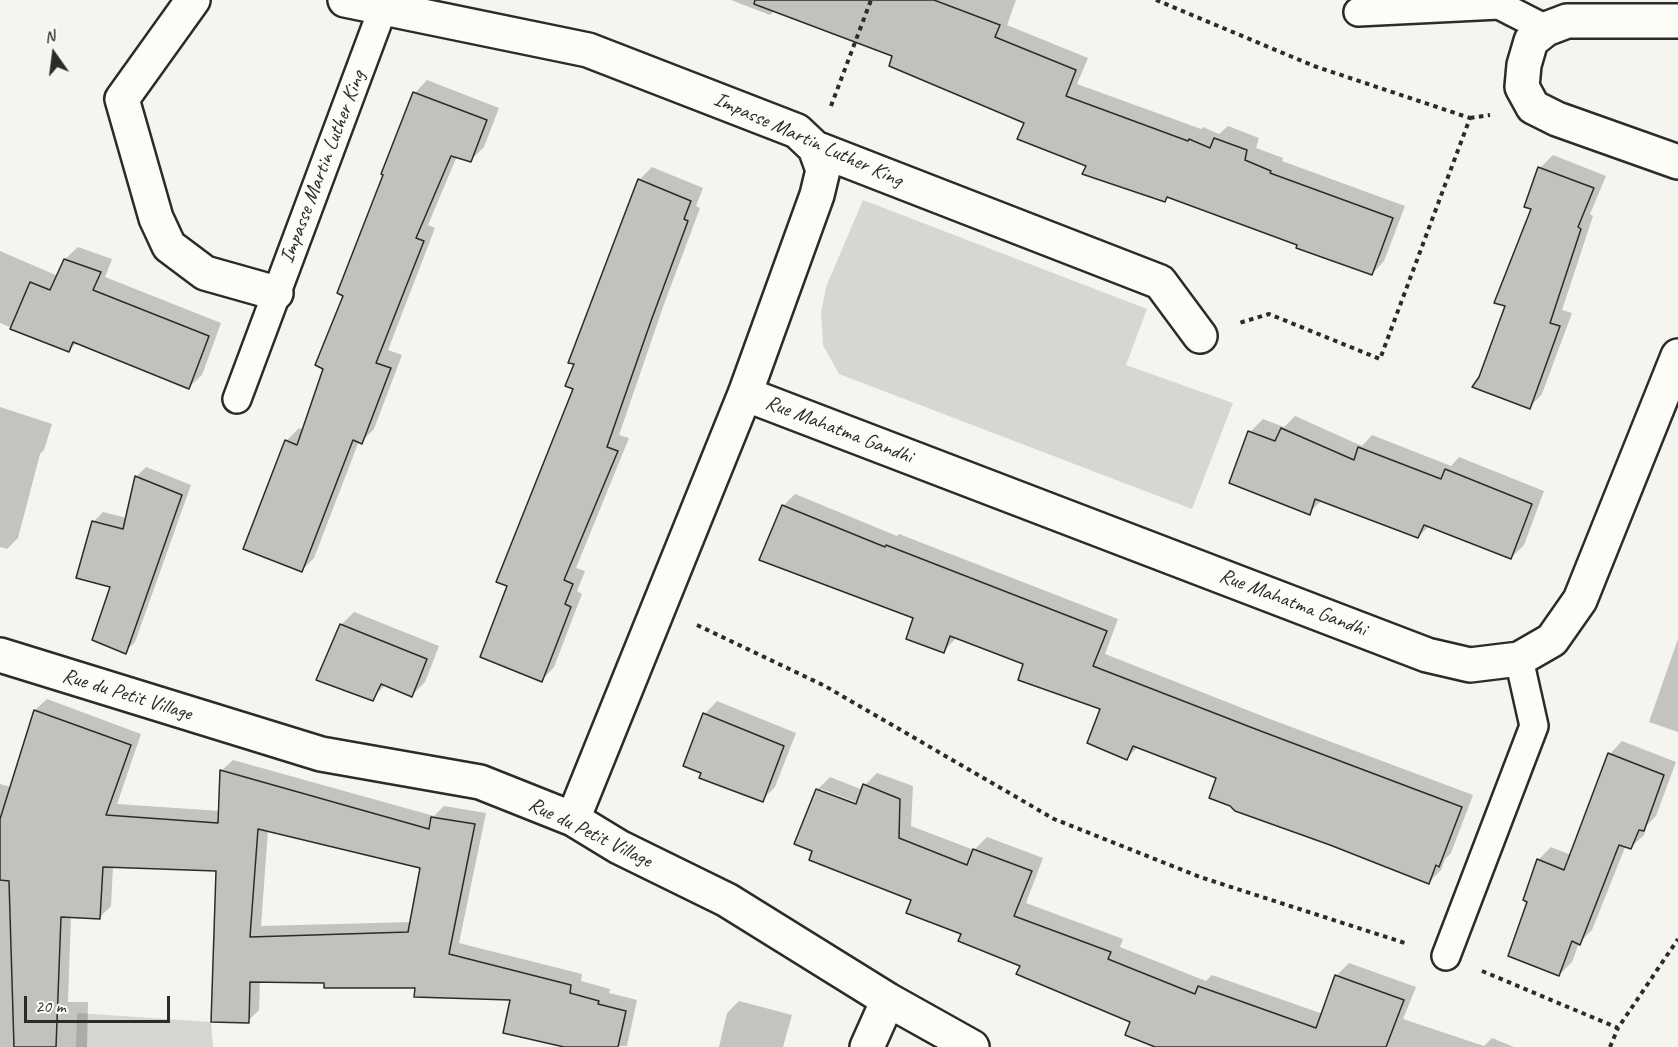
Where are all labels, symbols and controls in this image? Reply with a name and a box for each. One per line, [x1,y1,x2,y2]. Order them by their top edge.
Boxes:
north arrow [24,24,84,84]
text: N [42,26,57,47]
street label: Impasse Martin Luther King [275,67,371,267]
street label: Impasse Martin Luther King [710,87,906,193]
street label: Rue Mahatma Gandhi [762,390,916,470]
street label: Rue Mahatma Gandhi [1216,563,1370,643]
street label: Rue du Petit Village [59,663,195,727]
street label: Rue du Petit Village [524,792,656,874]
scale bar [27,984,172,1022]
text: 20 m [35,995,66,1017]

